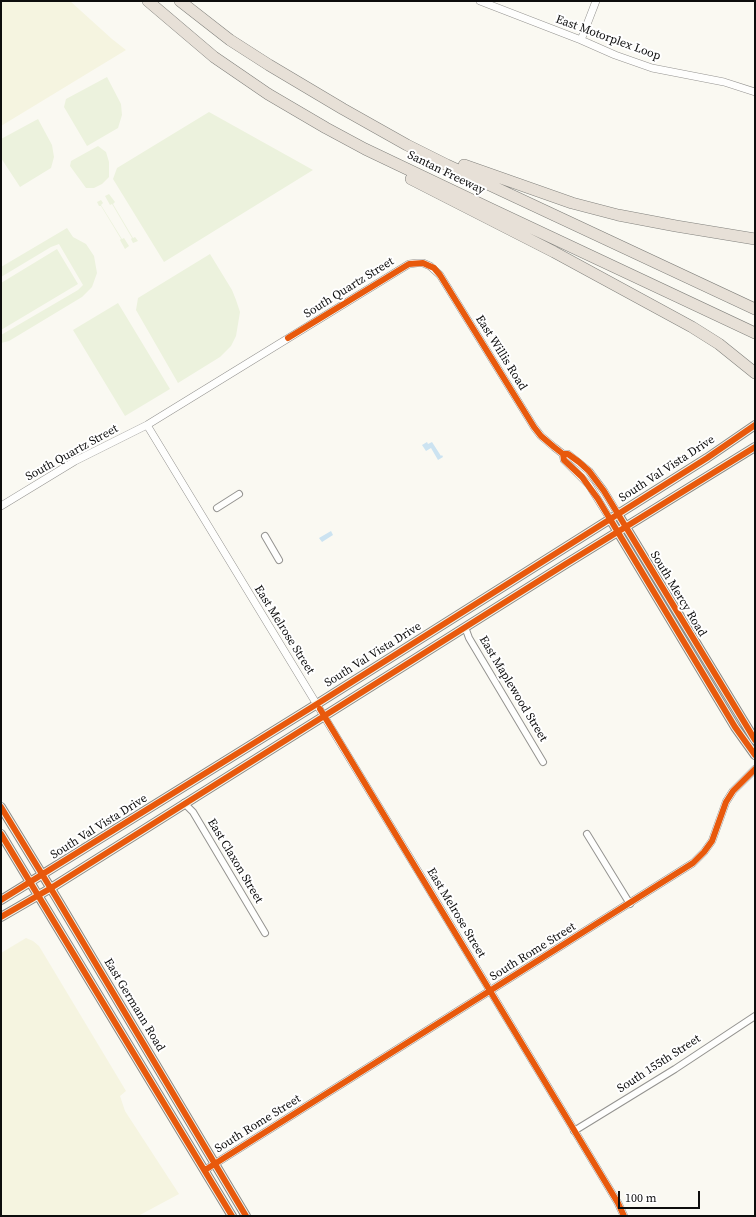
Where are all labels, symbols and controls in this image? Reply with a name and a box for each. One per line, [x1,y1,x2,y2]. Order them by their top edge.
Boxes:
street label: East Motorplex Loop [554,12,662,64]
street label: Santan Freeway [405,148,487,198]
street label: South Quartz Street [301,254,397,322]
street label: East Willis Road [472,313,530,393]
street label: South Quartz Street [23,422,121,484]
street label: South Val Vista Drive [616,433,718,505]
street label: South Mercy Road [647,549,709,639]
street label: East Melrose Street [251,583,317,677]
street label: South Val Vista Drive [322,619,424,691]
street label: East Maplewood Street [476,633,550,745]
street label: South Val Vista Drive [48,791,150,863]
street label: East Claxon Street [204,816,266,906]
street label: East Melrose Street [424,866,488,960]
street label: South Rome Street [487,920,579,984]
street label: East Germann Road [101,956,167,1054]
street label: South 155th Street [615,1032,703,1096]
street label: South Rome Street [212,1092,304,1156]
scale bar [620,1183,702,1209]
text: 100 m [625,1190,657,1206]

